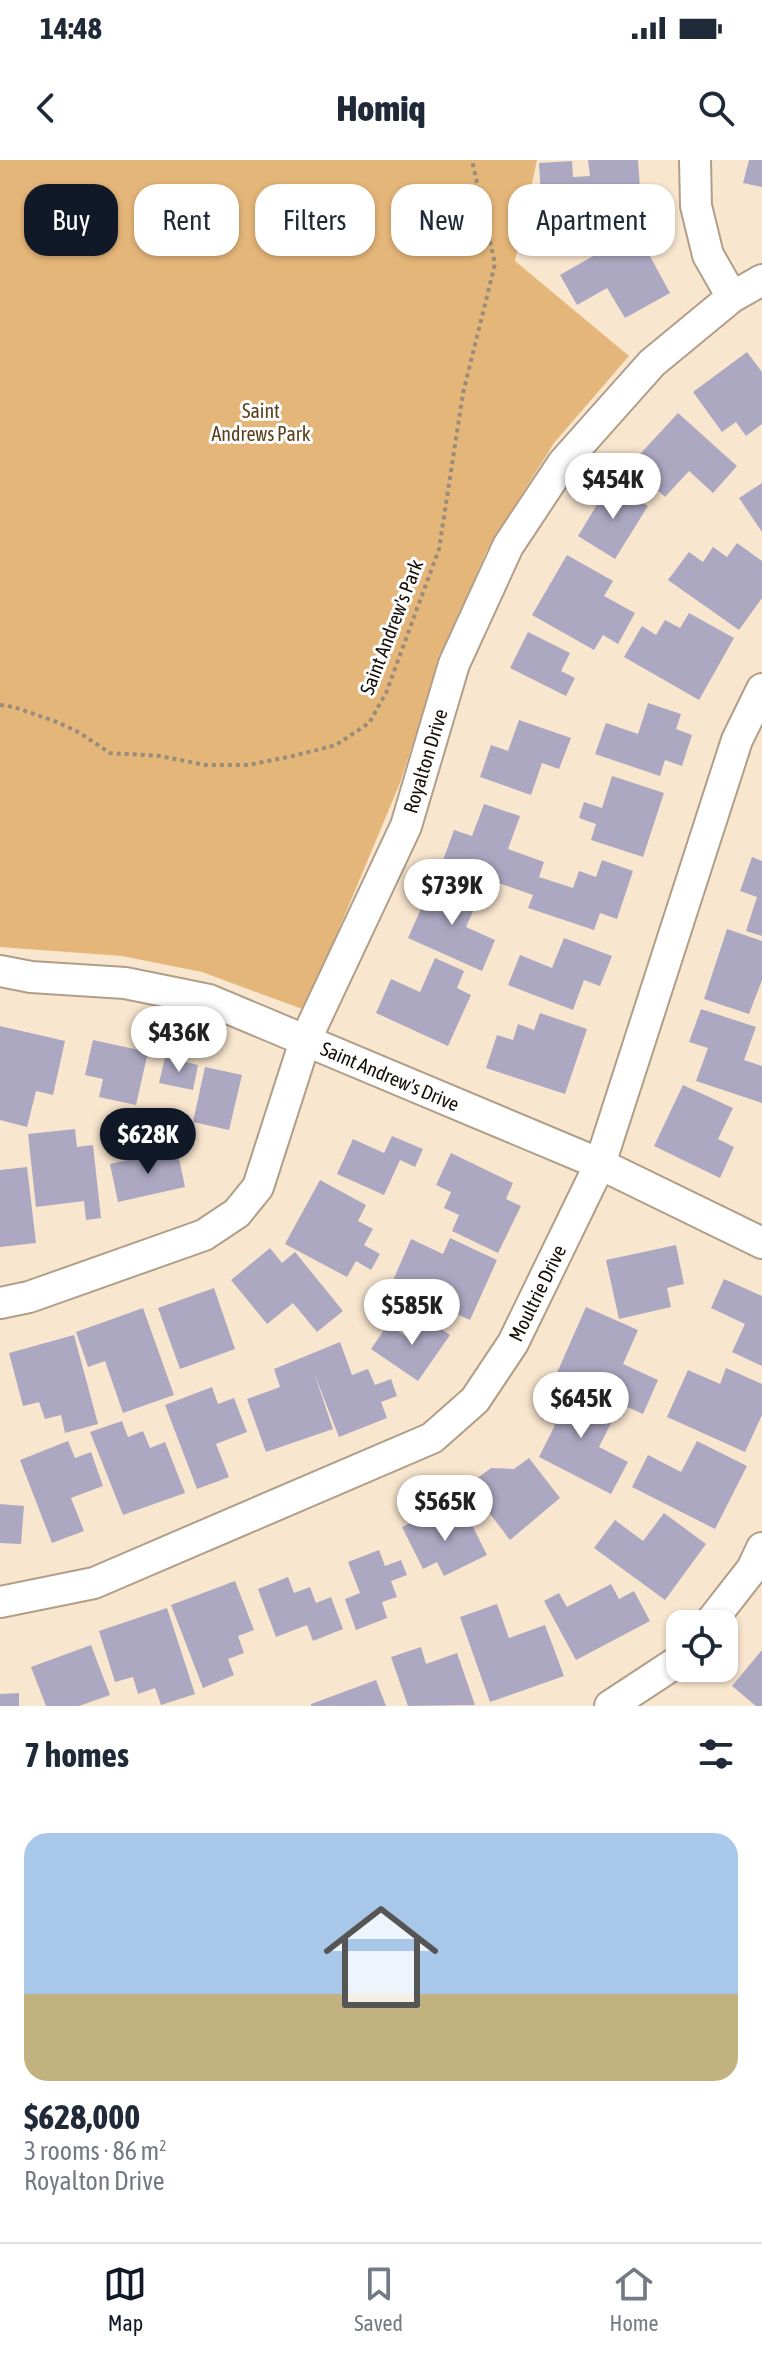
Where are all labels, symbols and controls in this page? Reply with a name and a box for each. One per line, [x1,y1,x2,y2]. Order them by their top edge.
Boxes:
text: 14:48 [40,11,102,45]
icon: back [24,86,68,130]
icon: search [694,86,738,130]
text: Homiq [336,87,426,129]
chip: Buy [24,184,118,256]
chip: Rent [134,184,239,256]
chip: Filters [255,184,375,256]
chip: New [391,184,492,256]
chip: Apartment [508,184,675,256]
park label: Saint Andrews Park [212,399,311,445]
pin: $454K [557,453,669,521]
text: $454K [583,464,643,494]
street label: Saint Andrew's Park [355,556,427,698]
street label: Royalton Drive [398,706,452,816]
pin: $739K [396,859,508,927]
text: $739K [422,870,482,900]
pin: $436K [123,1006,235,1074]
text: $436K [149,1017,209,1047]
street label: Saint Andrew's Drive [317,1036,463,1116]
pin: $628K [92,1108,204,1176]
text: $628K [118,1119,178,1149]
street label: Moultrie Drive [504,1241,570,1345]
pin: $585K [356,1279,468,1347]
text: $585K [382,1290,442,1320]
pin: $645K [525,1372,637,1440]
text: $645K [551,1383,611,1413]
pin: $565K [389,1475,501,1543]
text: $565K [415,1486,475,1516]
map controls [666,1610,738,1682]
button: locate [666,1610,738,1682]
icon: filters [694,1732,738,1776]
text: 7 homes [24,1735,129,1774]
icon: home [309,1885,453,2029]
text: $628,000 [24,2097,140,2136]
text: 3 rooms · 86 m² [24,2136,166,2166]
text: Royalton Drive [24,2166,164,2196]
tab: Map [103,2262,147,2336]
tab: Saved [354,2262,403,2336]
tab: Home [610,2262,659,2336]

